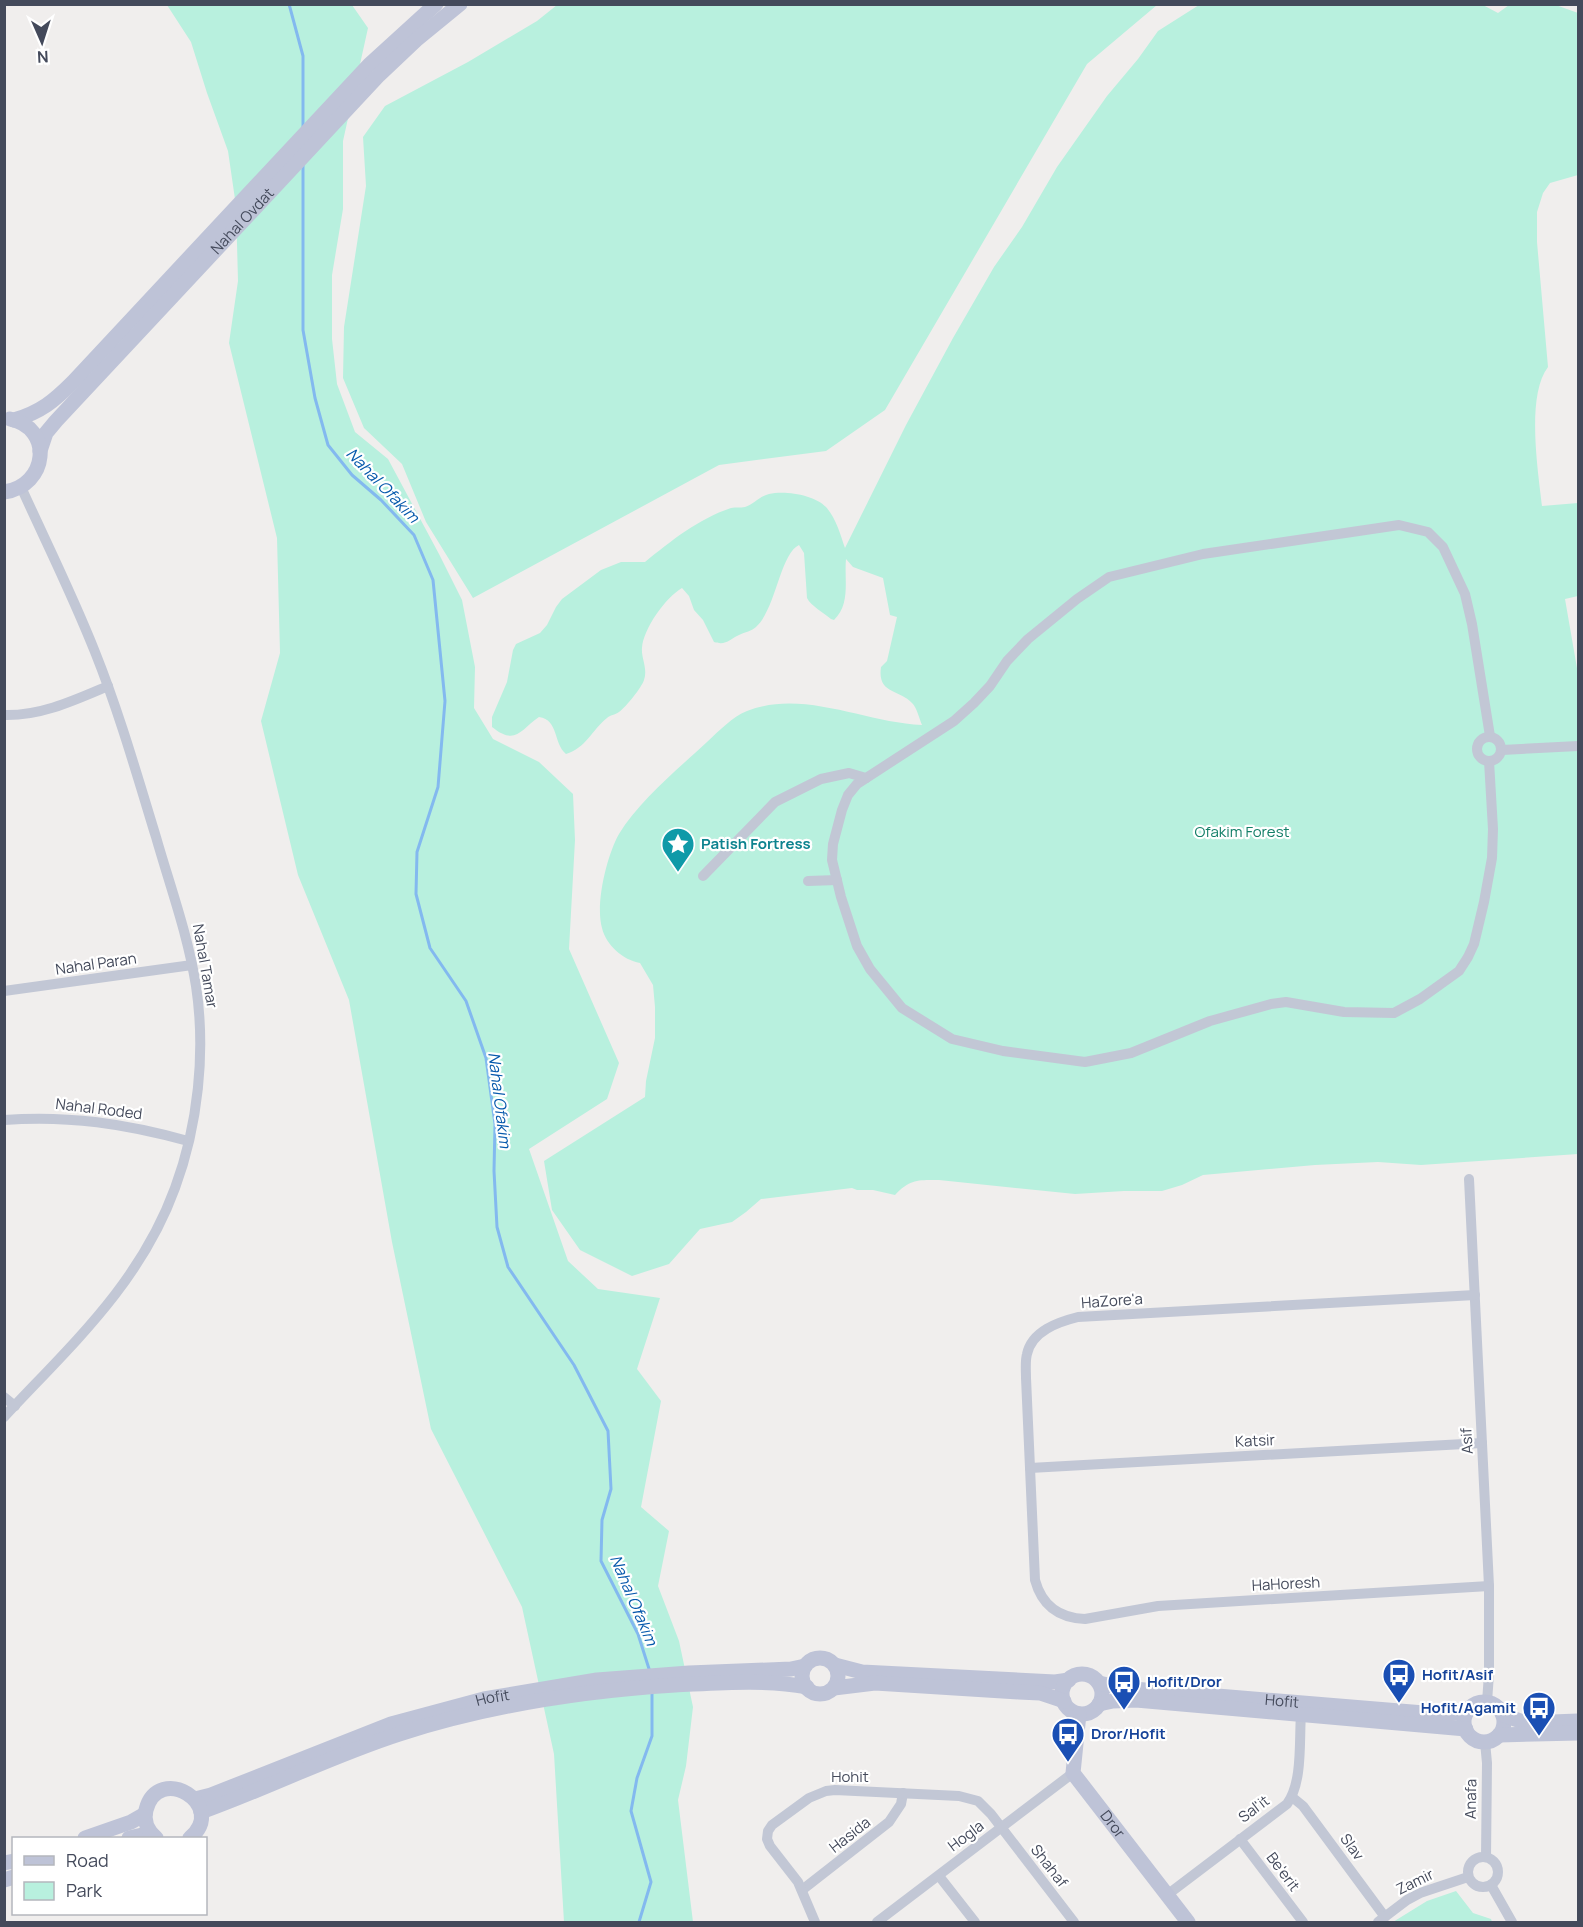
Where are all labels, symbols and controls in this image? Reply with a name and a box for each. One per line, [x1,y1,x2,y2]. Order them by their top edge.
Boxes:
north arrow [12,12,72,72]
text: N [36,46,49,68]
street label: Nahal Ovdat [206,183,278,259]
water label: Nahal Ofakim [342,443,425,528]
park label: Ofakim Forest [1194,821,1290,842]
place icon: Patish Fortress [660,826,696,873]
place label: Patish Fortress [701,833,811,854]
street label: Nahal Tamar [188,922,223,1010]
street label: Nahal Paran [54,947,138,980]
water label: Nahal Ofakim [483,1051,517,1151]
street label: Nahal Roded [54,1093,144,1124]
street label: HaZore'a [1080,1288,1144,1313]
street label: Asif [1455,1427,1478,1455]
street label: Katsir [1234,1429,1276,1452]
water label: Nahal Ofakim [605,1551,663,1650]
street label: HaHoresh [1251,1571,1321,1596]
bus stop icon: Hofit/Asif [1381,1657,1417,1704]
bus stop icon: Hofit/Dror [1106,1664,1142,1711]
place label: Hofit/Asif [1422,1664,1494,1685]
place label: Hofit/Dror [1147,1671,1222,1692]
street label: Hofit [473,1684,511,1711]
street label: Hofit [1264,1689,1300,1713]
bus stop icon: Hofit/Agamit [1521,1690,1557,1737]
place label: Hofit/Agamit [1421,1697,1516,1718]
bus stop icon: Dror/Hofit [1050,1716,1086,1763]
place label: Dror/Hofit [1091,1723,1166,1744]
street label: Hohit [831,1766,869,1787]
street label: Anafa [1460,1779,1481,1819]
street label: Sal'it [1234,1790,1274,1827]
street label: Dror [1096,1806,1131,1843]
street label: Hasida [825,1812,875,1857]
street label: Hogla [943,1815,988,1856]
street label: Slav [1336,1829,1369,1865]
legend [12,1837,207,1915]
street label: Shahaf [1026,1840,1073,1892]
text: Road [66,1848,109,1872]
street label: Be'erit [1262,1848,1305,1896]
street label: Zamir [1393,1863,1438,1900]
text: Park [66,1878,103,1902]

